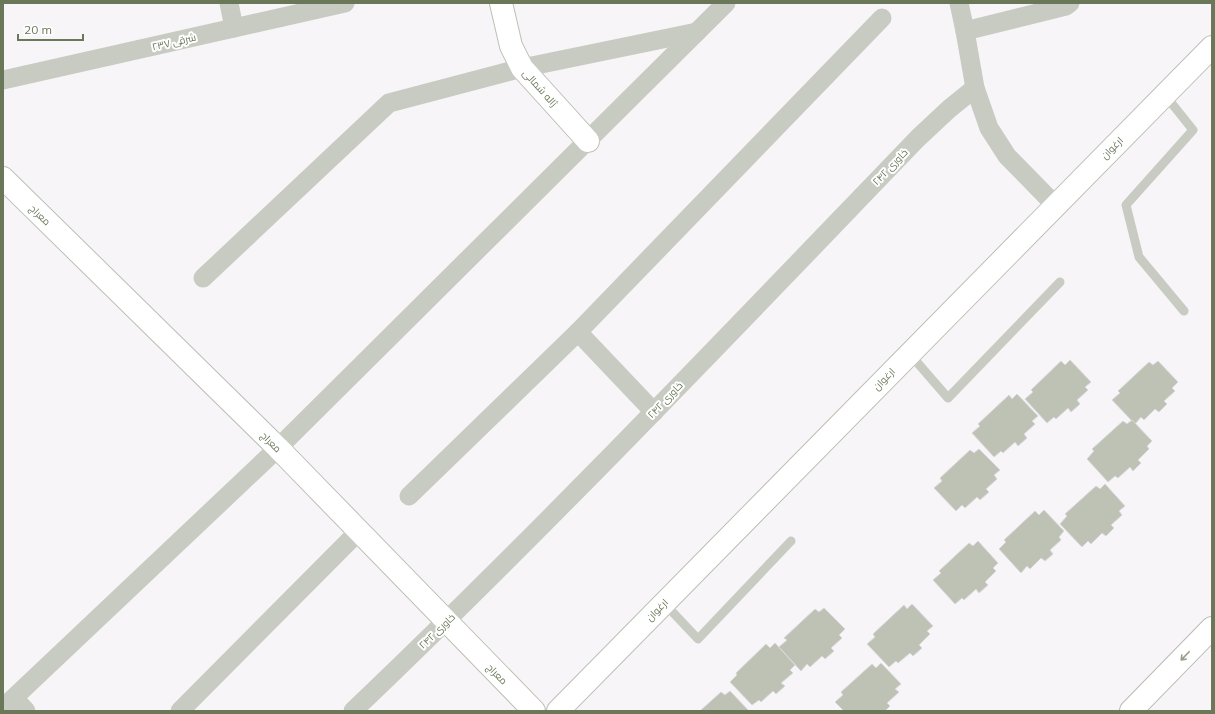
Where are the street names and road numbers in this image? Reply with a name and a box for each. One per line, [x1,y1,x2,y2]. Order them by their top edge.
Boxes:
street label: ۲۳۷ شرقی [151,31,197,53]
street label: ژاله شمالی [520,67,560,110]
street label: ارغوان [1098,134,1126,162]
street label: ۲۴۲ خاوری [870,146,910,188]
street label: معراج [27,202,53,228]
street label: ارغوان [870,365,898,393]
street label: ۲۴۲ خاوری [645,379,685,421]
street label: معراج [258,429,284,455]
street label: ارغوان [643,596,671,624]
street label: ۲۴۲ خاوری [416,611,458,651]
street label: معراج [484,661,510,687]

